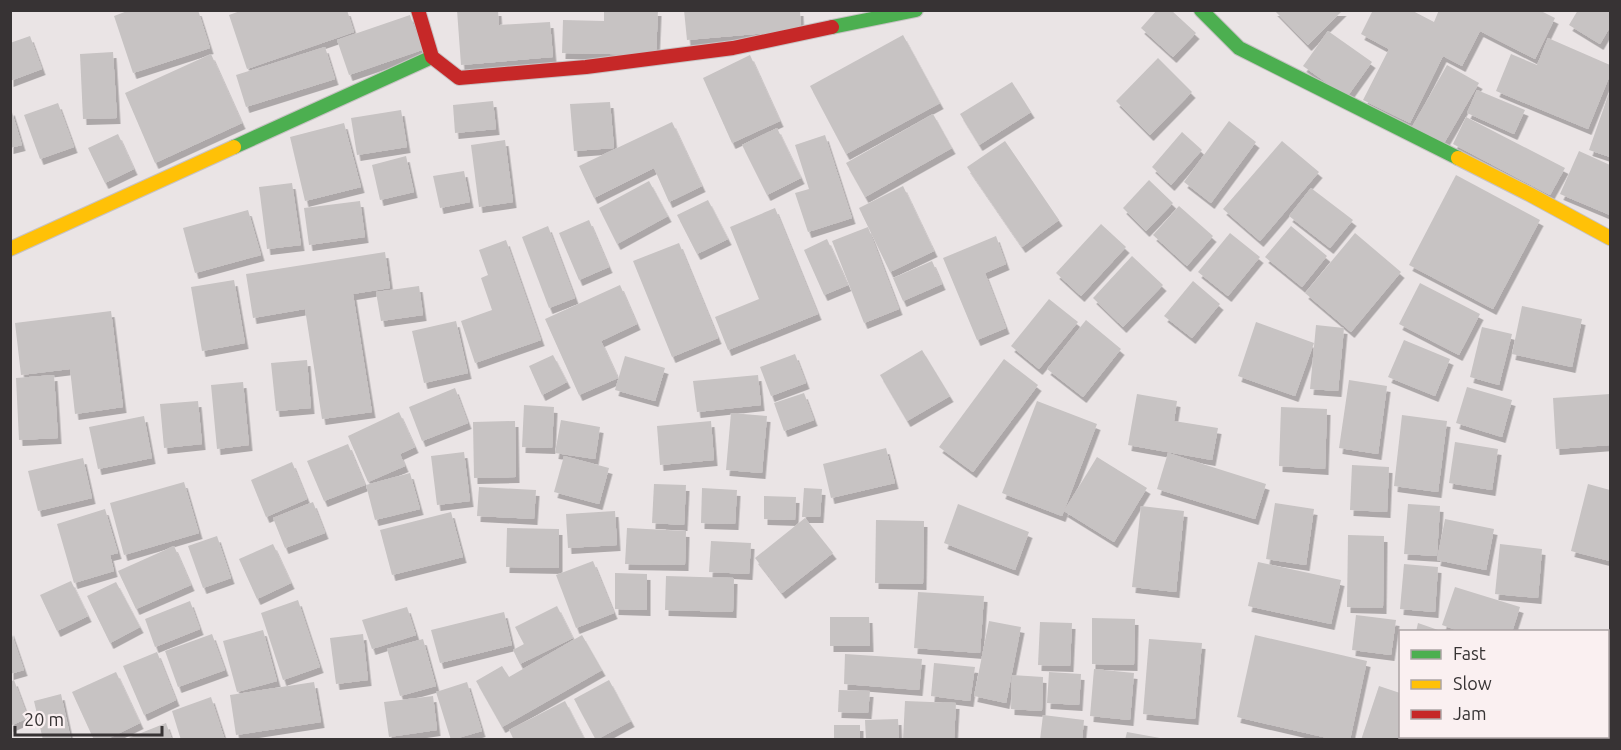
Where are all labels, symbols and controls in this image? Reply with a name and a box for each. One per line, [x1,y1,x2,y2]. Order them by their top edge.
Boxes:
legend [1399,630,1609,738]
text: Fast [1453,643,1486,663]
text: Slow [1453,673,1492,693]
scale bar [15,699,162,737]
text: Jam [1453,703,1487,723]
text: 20 m [24,709,64,729]

